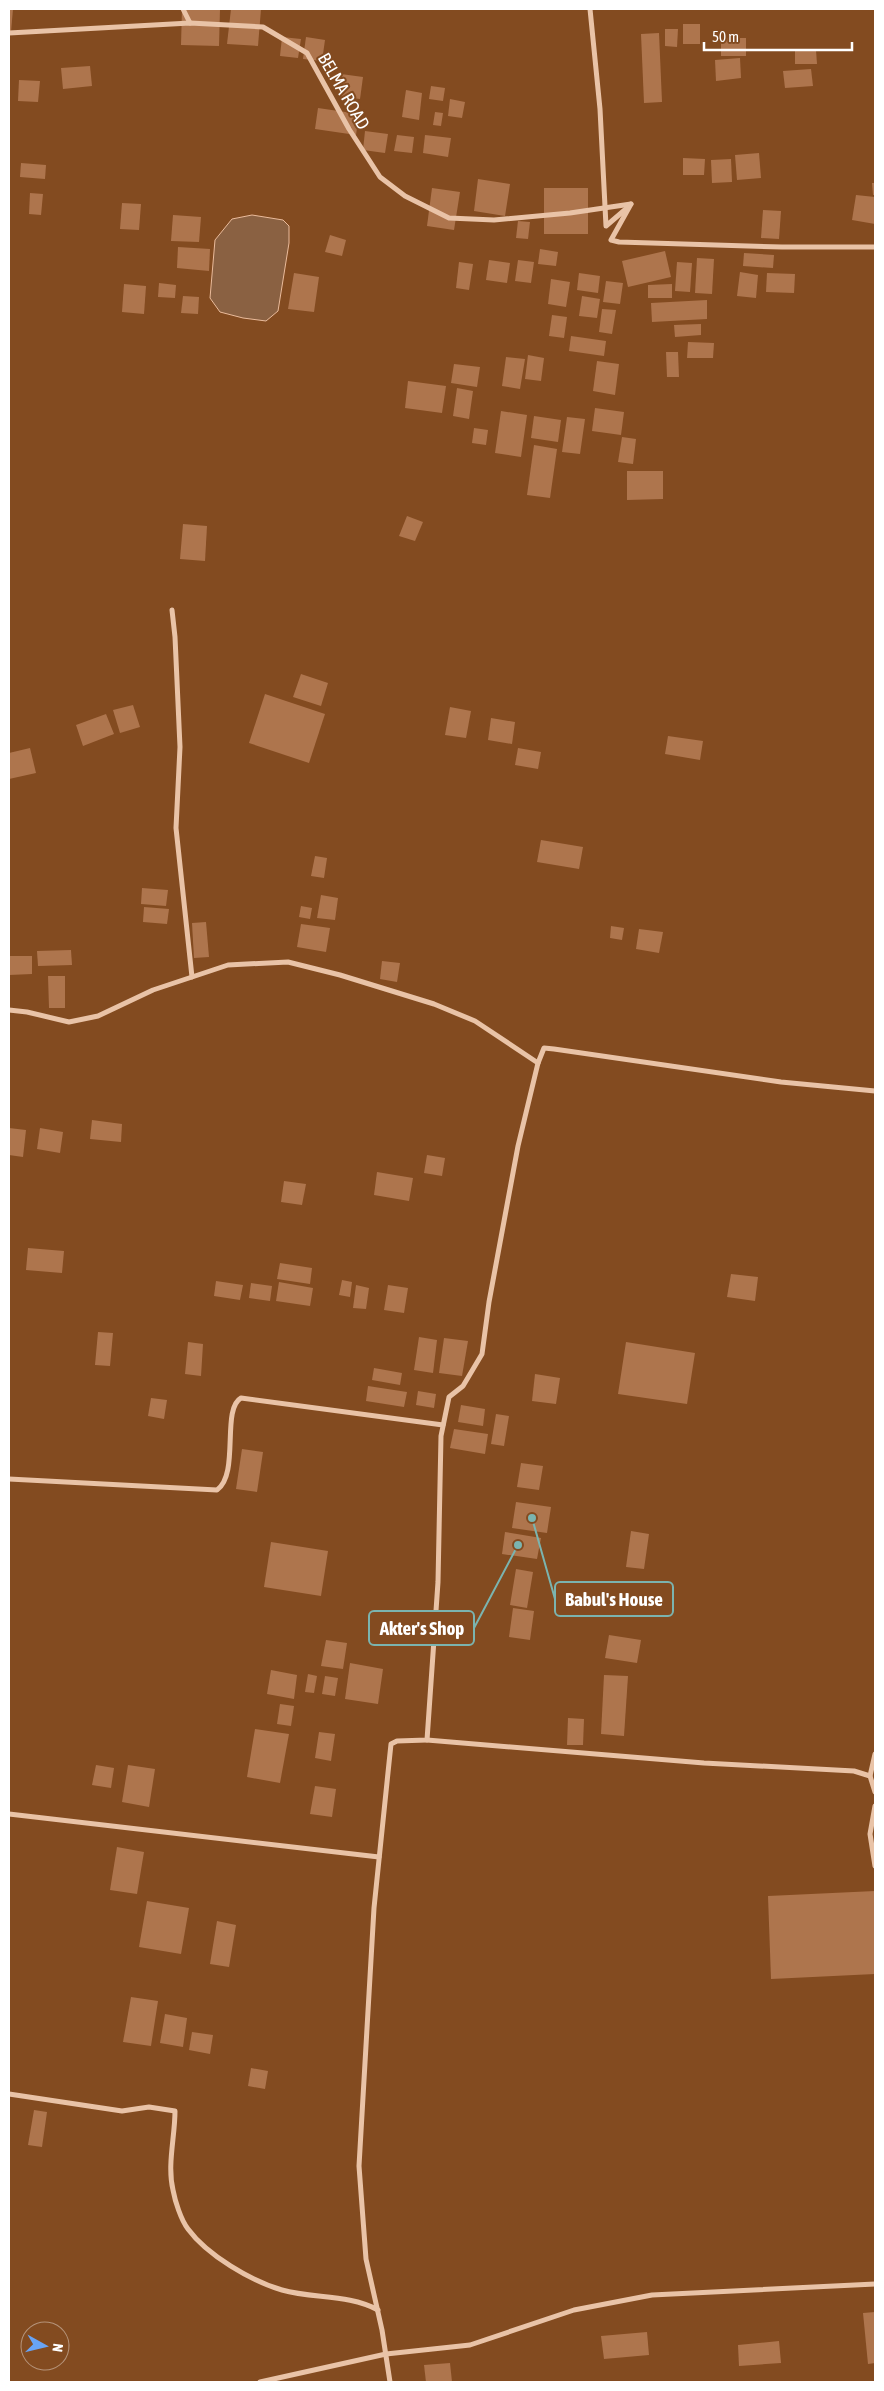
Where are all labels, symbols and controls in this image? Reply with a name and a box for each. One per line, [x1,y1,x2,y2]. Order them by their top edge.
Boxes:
scale bar [704,20,852,52]
text: 50 m [712,28,739,45]
street label: BELMA ROAD [314,49,374,133]
callout: Babul's House [555,1582,673,1616]
text: Babul's House [565,1588,663,1610]
callout: Akter's Shop [369,1611,474,1645]
text: Akter's Shop [379,1617,464,1639]
north arrow [20,2321,70,2371]
text: N [49,2343,66,2353]

